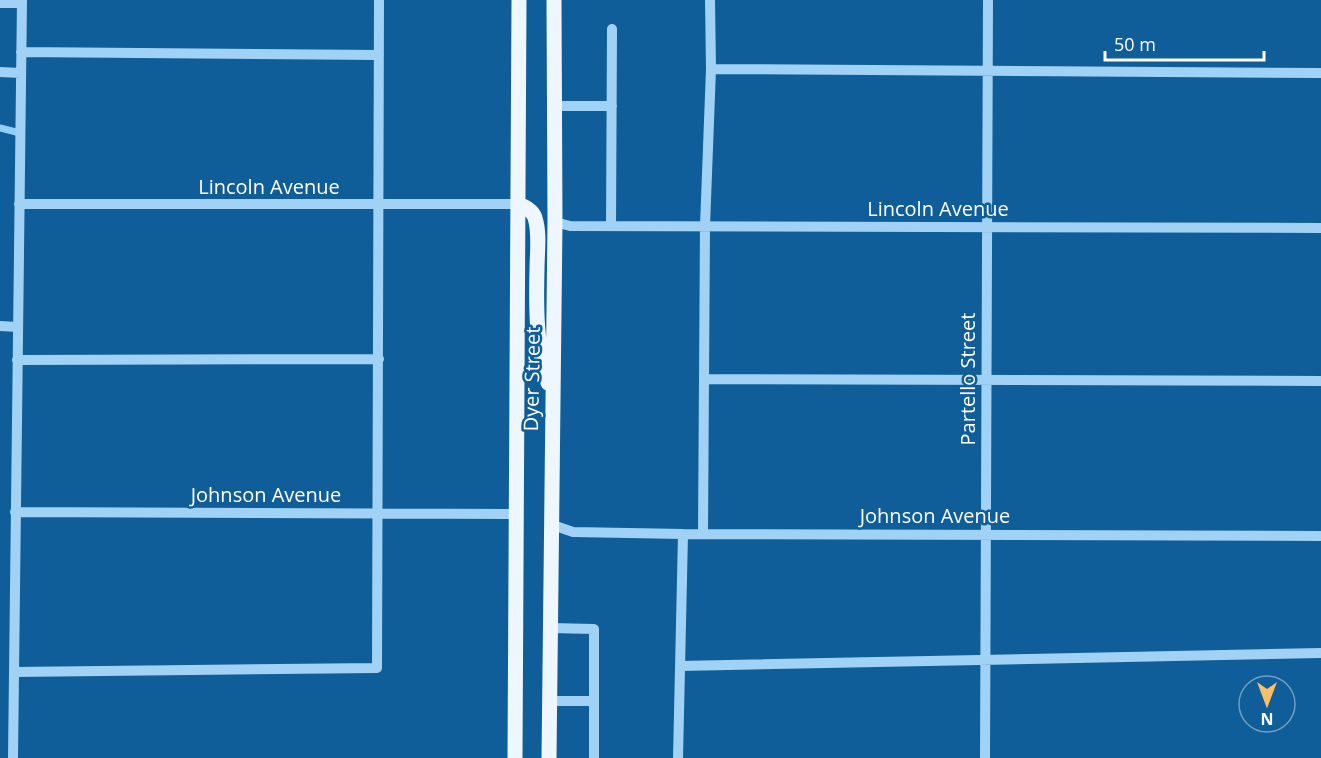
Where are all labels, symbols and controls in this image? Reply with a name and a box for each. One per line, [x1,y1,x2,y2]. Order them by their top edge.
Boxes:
scale bar [1105,24,1264,62]
text: 50 m [1114,32,1156,56]
street label: Lincoln Avenue [198,173,340,200]
street label: Lincoln Avenue [867,195,1009,222]
street label: Partello Street [954,313,981,445]
street label: Dyer Street [517,326,546,432]
street label: Johnson Avenue [189,481,341,508]
street label: Johnson Avenue [858,502,1010,529]
north arrow [1237,674,1297,734]
text: N [1260,708,1274,730]

